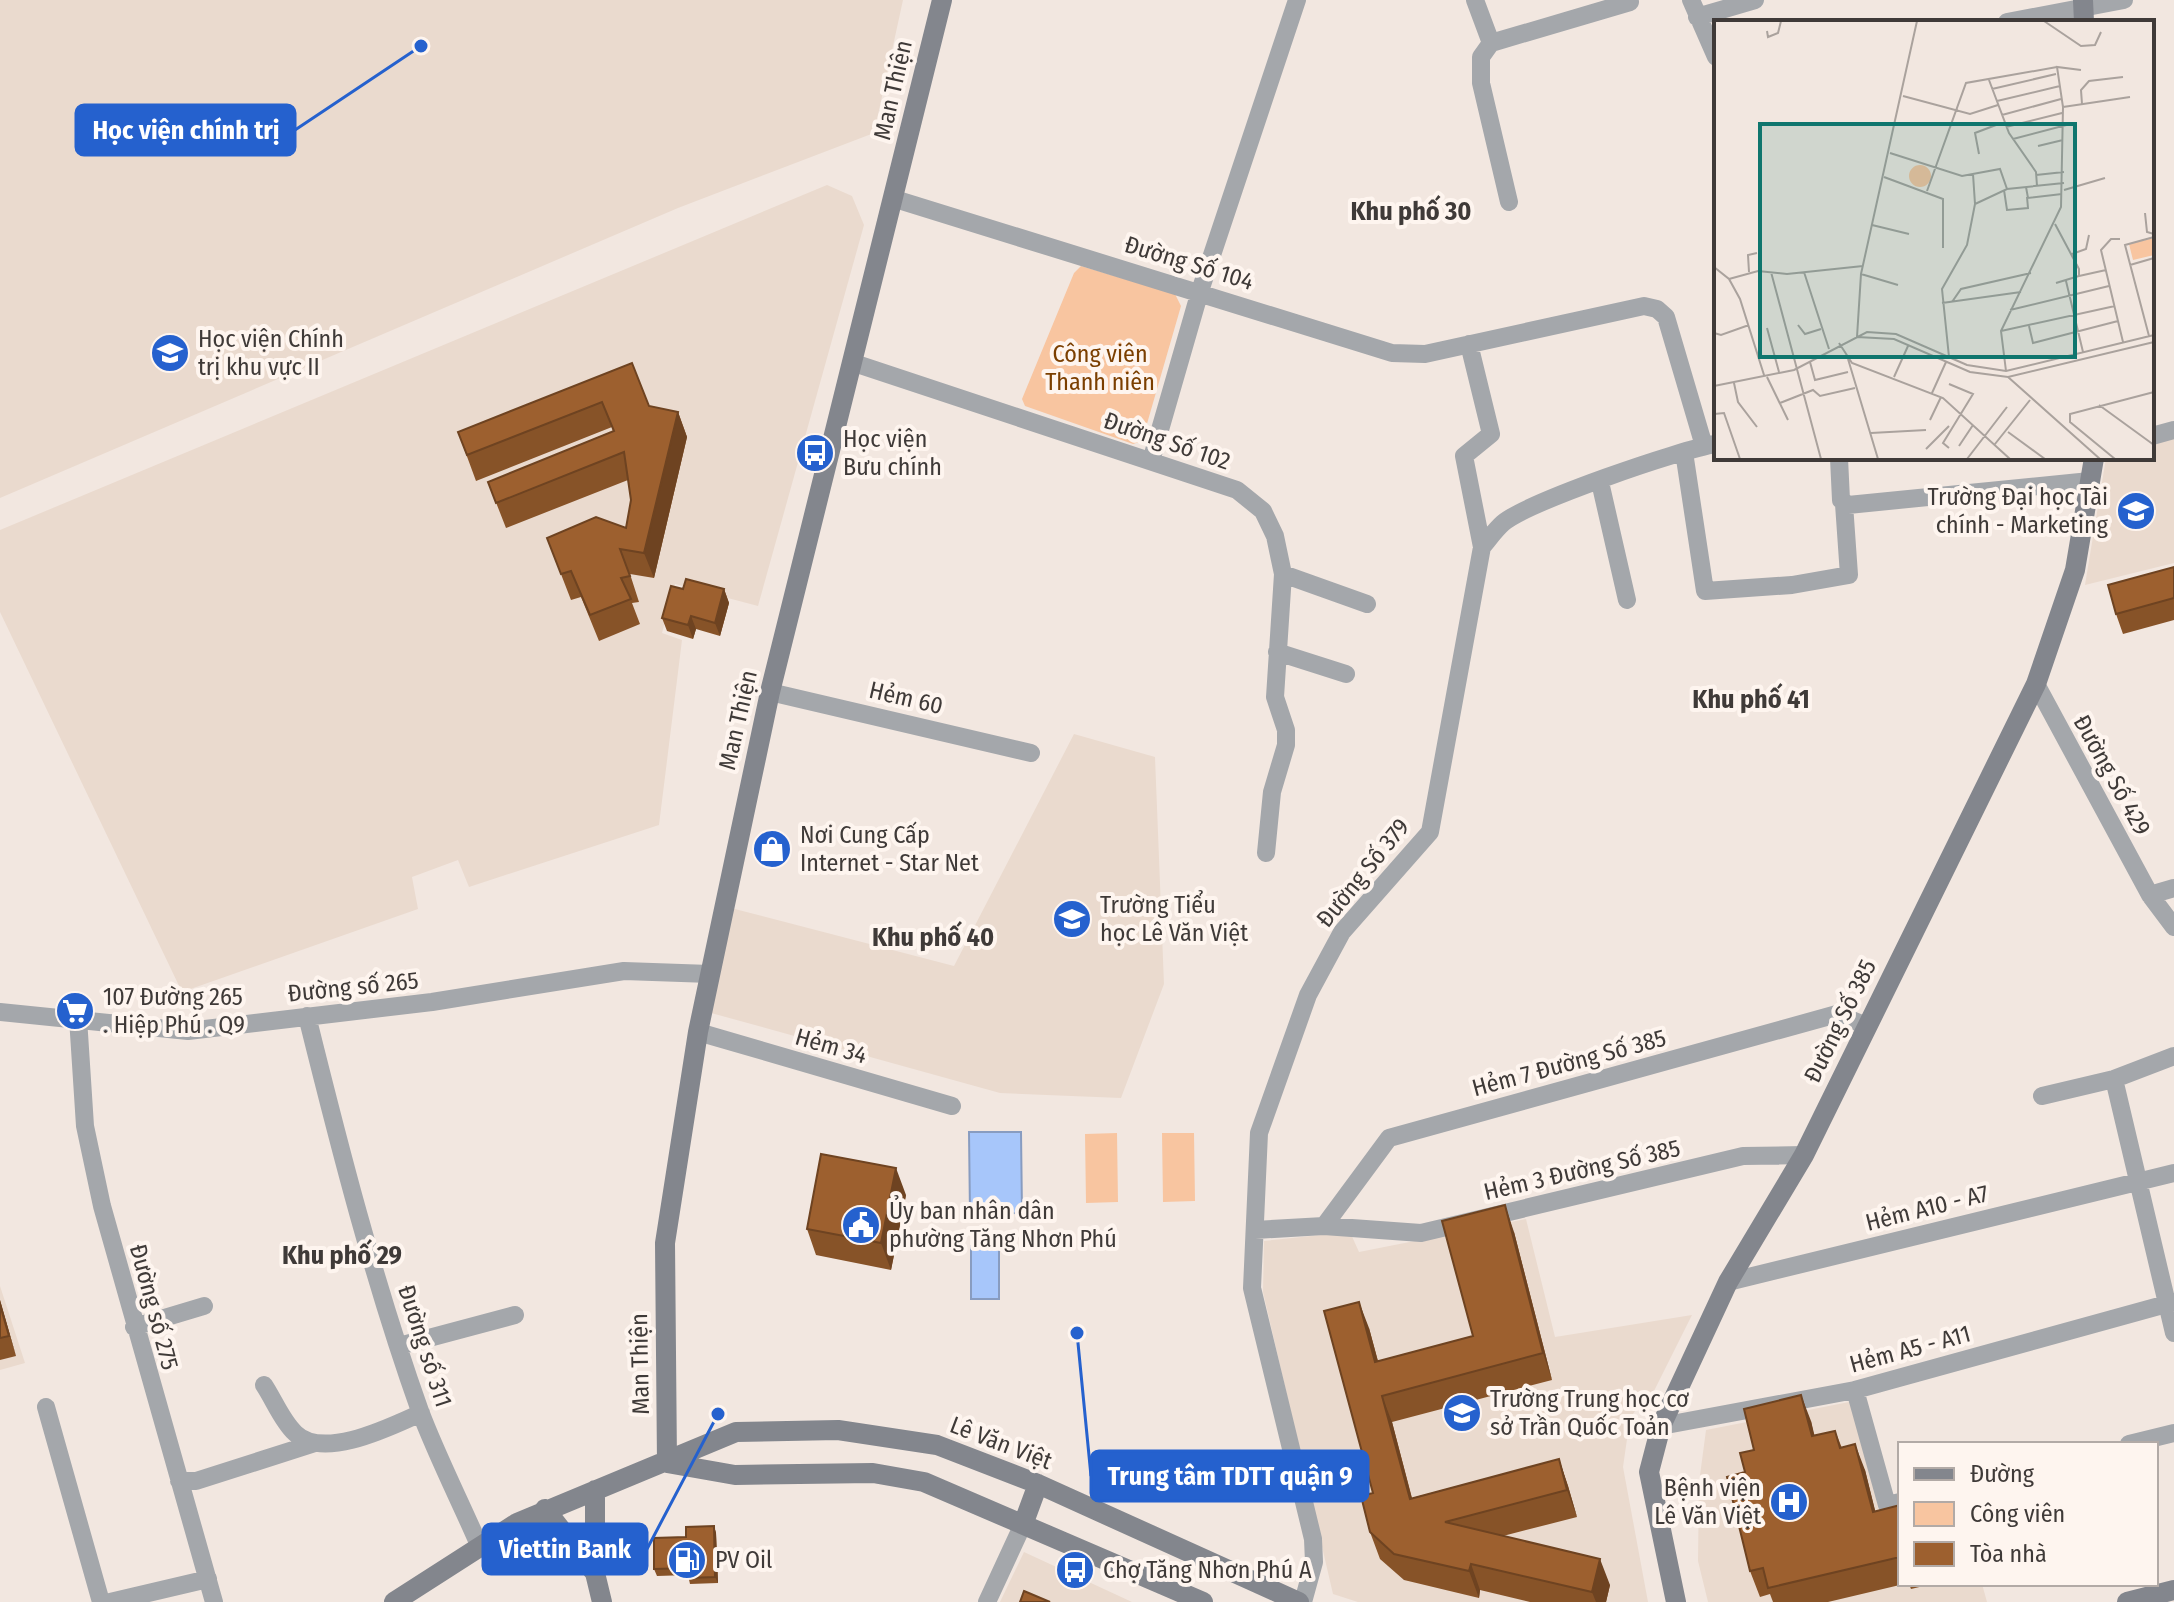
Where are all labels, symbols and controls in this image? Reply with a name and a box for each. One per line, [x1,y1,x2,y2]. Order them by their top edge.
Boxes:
inset map [1714,20,2154,460]
street label: Man Thiện [868,37,918,143]
callout: Học viện chính trị [76,105,295,155]
text: Học viện chính trị [92,115,280,146]
district label: Khu phố 30 [1350,195,1472,227]
street label: Đường Số 104 [1121,230,1257,296]
place label: Học viện Chính trị khu vực II [198,325,344,381]
school or university icon: Học viện Chính trị khu vực II [149,332,191,374]
park label: Công viên Thanh niên [1045,340,1155,396]
street label: Đường Số 102 [1100,406,1234,476]
place label: Học viện Bưu chính [843,425,942,481]
bus stop icon: Học viện Bưu chính [794,432,836,474]
place label: Trường Đại học Tài chính - Marketing [1928,483,2109,539]
school or university icon: Trường Đại học Tài chính - Marketing [2115,490,2157,532]
street label: Man Thiện [713,667,763,773]
street label: Hẻm 60 [866,676,946,720]
district label: Khu phố 41 [1692,683,1810,715]
street label: Đường Số 429 [2067,710,2157,840]
street label: Đường Số 379 [1311,813,1415,933]
place label: Nơi Cung Cấp Internet - Star Net [800,821,979,877]
shop icon: Nơi Cung Cấp Internet - Star Net [751,828,793,870]
place label: Trường Tiểu học Lê Văn Việt [1100,889,1248,947]
school or university icon: Trường Tiểu học Lê Văn Việt [1051,898,1093,940]
district label: Khu phố 40 [872,921,994,953]
street label: Đường Số 385 [1798,955,1882,1087]
street label: Đường số 265 [286,966,420,1008]
place label: 107 Đường 265 . Hiệp Phú . Q9 [103,983,245,1039]
supermarket icon: 107 Đường 265 . Hiệp Phú . Q9 [54,990,96,1032]
street label: Hẻm 34 [792,1023,870,1069]
street label: Hẻm 7 Đường Số 385 [1469,1024,1669,1102]
street label: Hẻm 3 Đường Số 385 [1481,1134,1683,1206]
street label: Hẻm A10 - A7 [1863,1179,1992,1237]
place label: Ủy ban nhân dân phường Tăng Nhơn Phú [889,1194,1117,1253]
public building icon: Ủy ban nhân dân phường Tăng Nhơn Phú [840,1204,882,1246]
district label: Khu phố 29 [282,1239,402,1271]
street label: Đường số 275 [124,1241,184,1373]
street label: Đường số 311 [392,1281,458,1411]
street label: Man Thiện [625,1313,655,1415]
street label: Hẻm A5 - A11 [1846,1319,1974,1379]
place label: Trường Trung học cơ sở Trần Quốc Toản [1490,1385,1689,1441]
school or university icon: Trường Trung học cơ sở Trần Quốc Toản [1441,1392,1483,1434]
street label: Lê Văn Việt [946,1411,1056,1475]
legend [1898,1442,2158,1586]
callout: Trung tâm TDTT quận 9 [1091,1451,1368,1501]
text: Đường [1970,1460,2035,1488]
text: Trung tâm TDTT quận 9 [1107,1461,1353,1492]
place label: Bệnh viện Lê Văn Việt [1654,1474,1761,1530]
hospital icon: Bệnh viện Lê Văn Việt [1768,1481,1810,1523]
text: Công viên [1970,1500,2065,1528]
callout: Viettin Bank [483,1524,647,1574]
text: Viettin Bank [498,1534,632,1565]
fuel station icon: PV Oil [666,1539,708,1581]
text: Tòa nhà [1970,1540,2047,1568]
place label: PV Oil [715,1546,772,1574]
bus stop icon: Chợ Tăng Nhơn Phú A [1054,1549,1096,1591]
place label: Chợ Tăng Nhơn Phú A [1103,1556,1312,1584]

